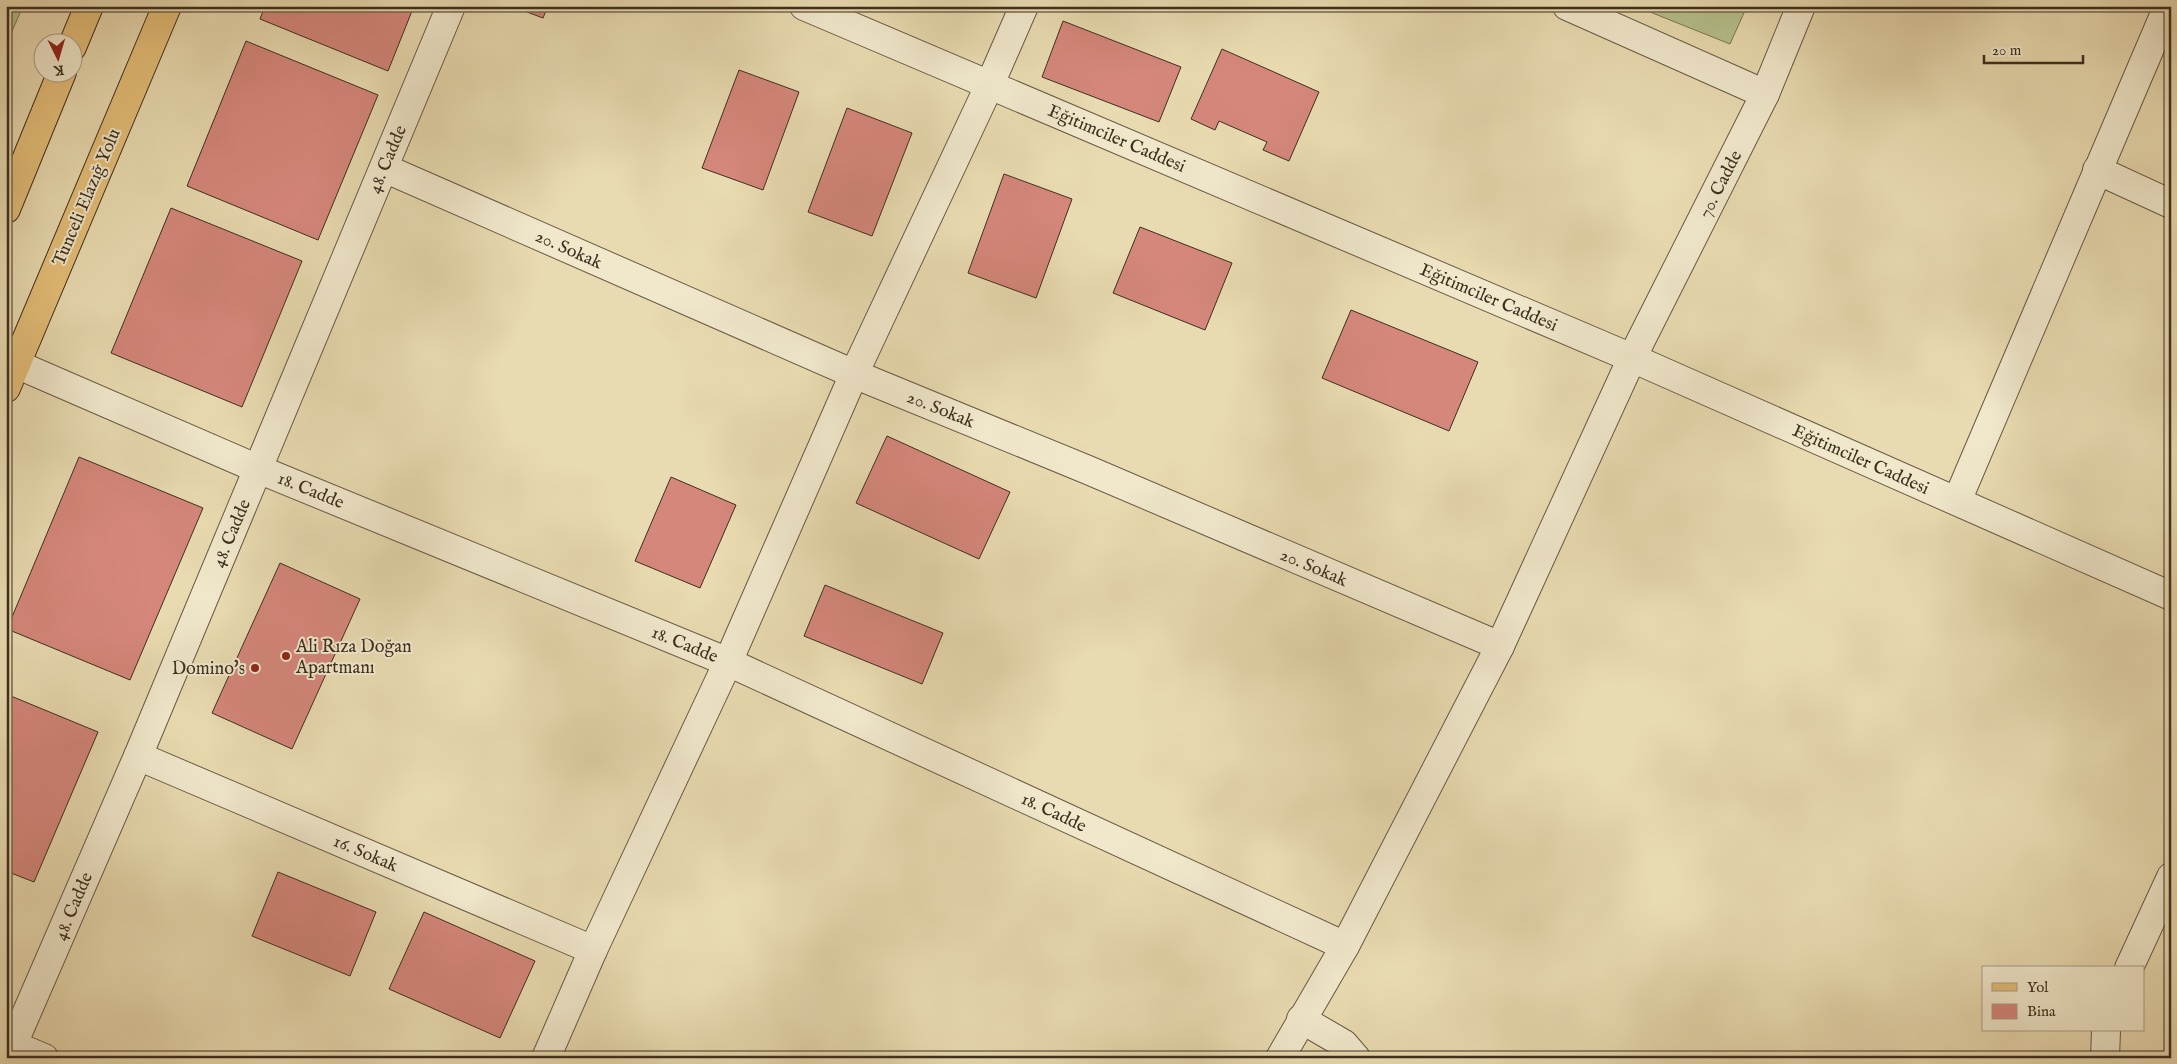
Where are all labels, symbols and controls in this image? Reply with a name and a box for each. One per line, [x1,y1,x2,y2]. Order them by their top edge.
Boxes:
north arrow [32,32,82,82]
scale bar [1984,32,2083,64]
text: 20 m [1992,41,2022,60]
text: K [52,61,65,79]
street label: Eğitimciler Caddesi [1044,100,1189,179]
street label: 48. Cadde [364,122,413,197]
street label: Tunceli Elazığ Yolu [48,125,127,270]
street label: 70. Cadde [1694,147,1748,222]
street label: 20. Sokak [531,225,606,275]
street label: Eğitimciler Caddesi [1416,259,1561,338]
street label: 20. Sokak [903,386,978,434]
street label: Eğitimciler Caddesi [1788,420,1933,501]
street label: 18. Cadde [274,468,347,515]
street label: 48. Cadde [208,496,257,571]
street label: 20. Sokak [1276,544,1351,593]
street label: 18. Cadde [648,622,721,669]
place label: Ali Rıza Doğan Apartmanı [295,636,412,680]
marker: Ali Rıza Doğan Apartmanı [280,650,292,662]
place label: Domino's [172,658,245,681]
marker: Domino's [249,662,261,674]
street label: 18. Cadde [1017,788,1090,839]
street label: 16. Sokak [330,831,402,878]
street label: 48. Cadde [50,869,99,944]
legend [1982,966,2144,1032]
text: Yol [2027,978,2049,997]
text: Bina [2027,1002,2056,1021]

